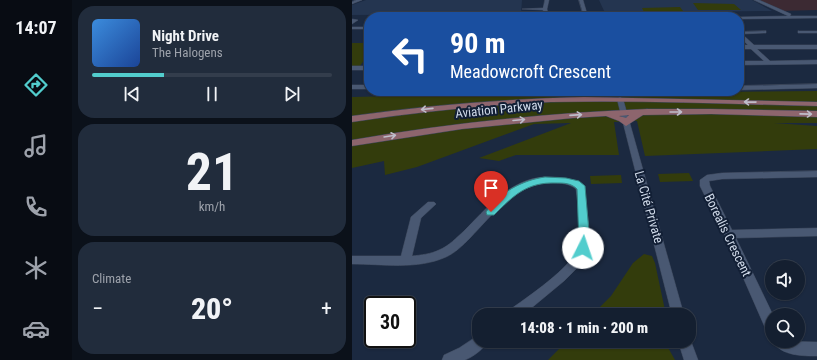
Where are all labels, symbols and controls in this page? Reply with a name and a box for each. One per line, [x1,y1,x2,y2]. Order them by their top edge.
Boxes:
text: 14:07 [15,17,57,38]
text: Night Drive [152,27,219,45]
text: 90 m [450,27,506,60]
icon: left [384,28,436,80]
text: The Halogens [152,45,223,60]
text: Meadowcroft Crescent [450,61,611,82]
icon: directions [22,71,50,99]
icon: previous [121,83,143,105]
icon: pause [201,83,223,105]
icon: next [281,83,303,105]
street label: Aviation Parkway [455,97,544,121]
one-way arrow [744,99,757,106]
one-way arrow [421,105,434,113]
one-way arrow [669,108,682,116]
one-way arrow [799,110,812,117]
one-way arrow [569,112,582,119]
one-way arrow [512,116,525,123]
icon: music [22,132,50,160]
one-way arrow [384,132,397,140]
text: 21 [186,142,238,203]
street label: La Cité Private [632,169,666,245]
pin [474,171,508,212]
icon: arrive [480,177,502,199]
street label: Borealis Crescent [702,191,755,279]
icon: phone [22,193,50,221]
text: km/h [199,199,225,214]
position arrow [562,227,604,269]
icon: climate [22,254,50,282]
map controls [765,260,805,348]
button: sound [765,260,805,300]
text: Climate [92,271,131,286]
text: 20° [191,291,233,326]
text: − [92,296,103,321]
text: + [321,296,332,321]
speed limit sign: 30 [364,296,416,348]
button: search [765,308,805,348]
icon: car [22,315,50,343]
text: 14:08 · 1 min · 200 m [520,319,648,337]

